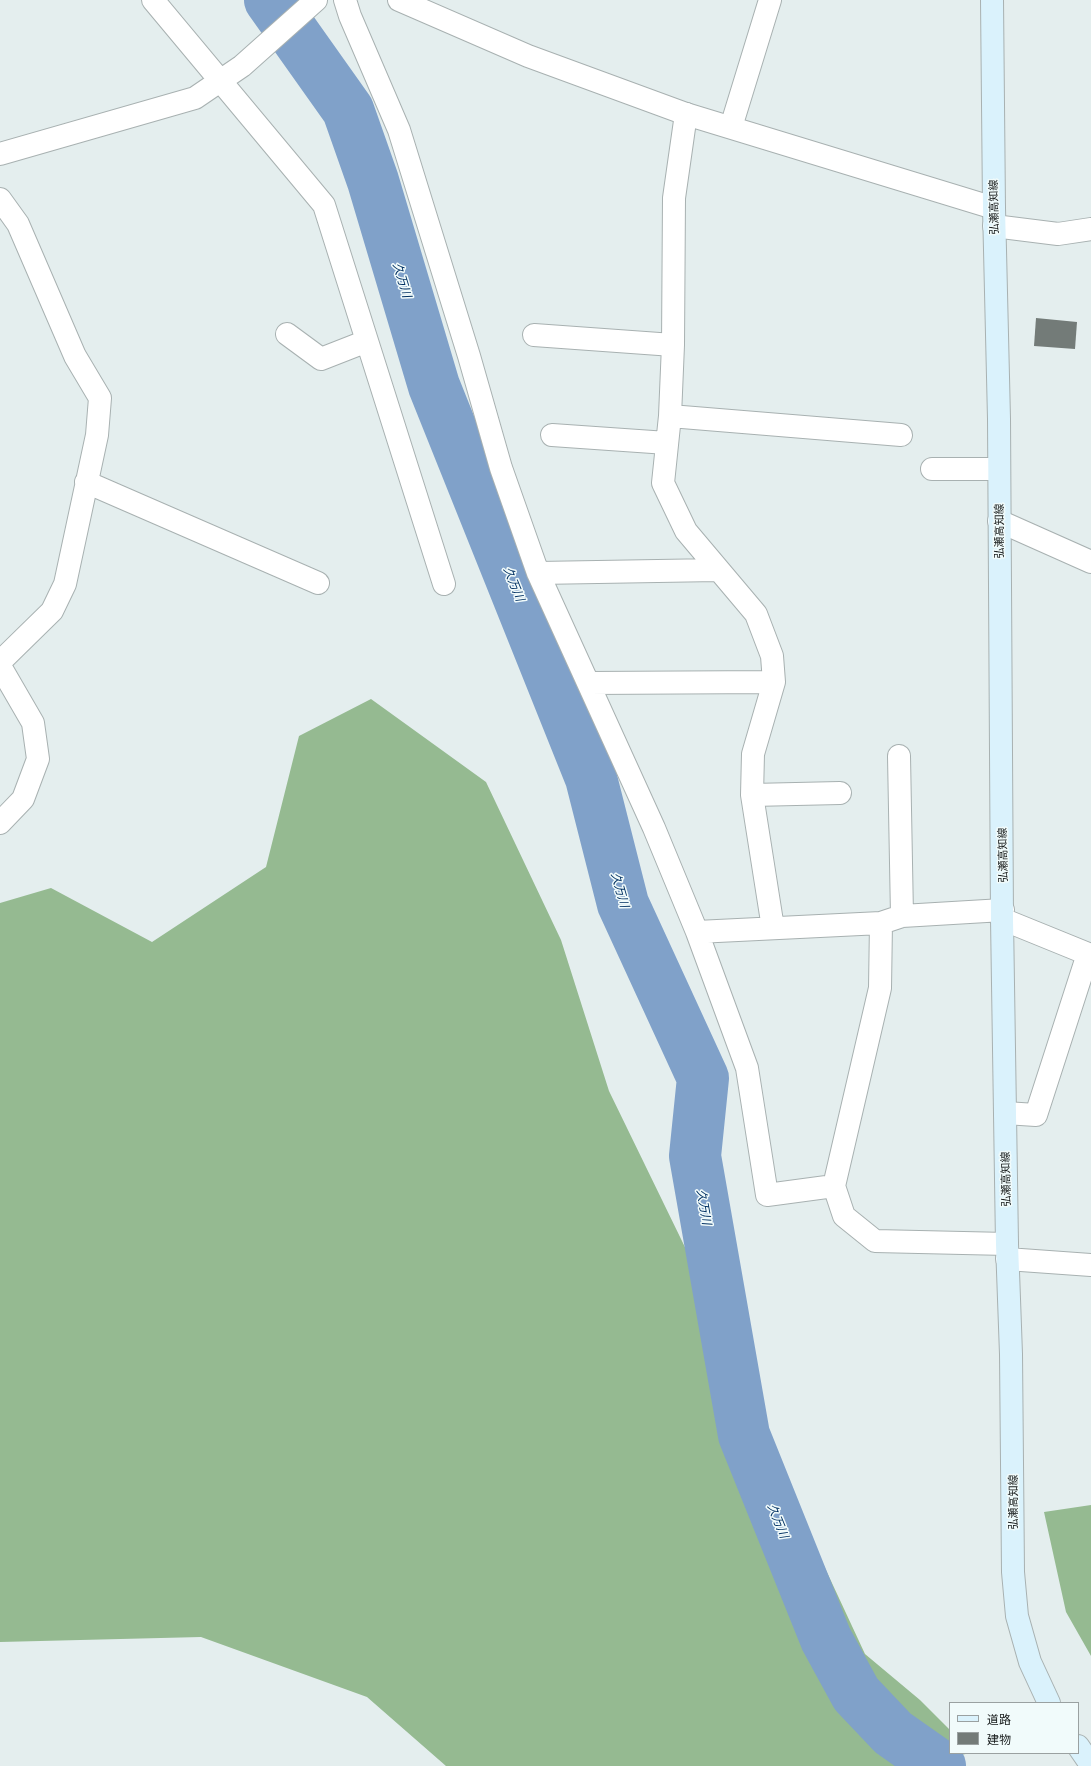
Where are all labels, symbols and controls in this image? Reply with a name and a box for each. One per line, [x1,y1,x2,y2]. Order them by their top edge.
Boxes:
street label: 弘瀬高知線 [987,179,1001,235]
water label: 久万川 [390,261,414,299]
street label: 弘瀬高知線 [992,504,1006,558]
water label: 久万川 [501,565,527,603]
street label: 弘瀬高知線 [996,827,1010,883]
water label: 久万川 [608,871,632,909]
street label: 弘瀬高知線 [999,1151,1013,1207]
water label: 久万川 [694,1188,714,1226]
street label: 弘瀬高知線 [1006,1475,1020,1529]
water label: 久万川 [765,1502,791,1540]
legend [949,1702,1079,1754]
text: 道路 [987,1713,1011,1726]
text: 建物 [987,1733,1011,1746]

